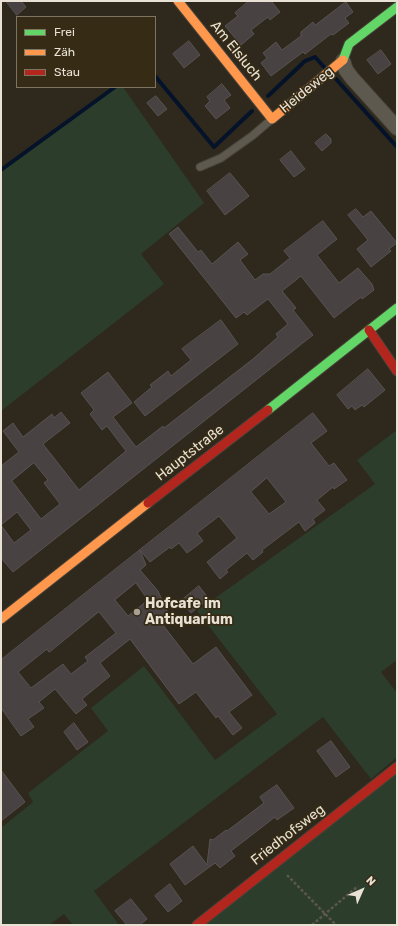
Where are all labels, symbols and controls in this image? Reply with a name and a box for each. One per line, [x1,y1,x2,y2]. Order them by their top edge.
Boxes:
legend [16,16,156,88]
street label: Am Elsluch [207,18,265,84]
text: Frei [54,25,75,39]
text: Zäh [54,45,75,59]
street label: Heideweg [277,63,337,117]
text: Stau [54,65,80,79]
street label: Hauptstraße [153,421,227,485]
place label: Hofcafe im Antiquarium [145,596,233,628]
marker: Hofcafe im Antiquarium [132,607,142,617]
street label: Friedhofsweg [248,801,328,869]
north arrow [342,870,382,910]
text: N [363,874,378,889]

